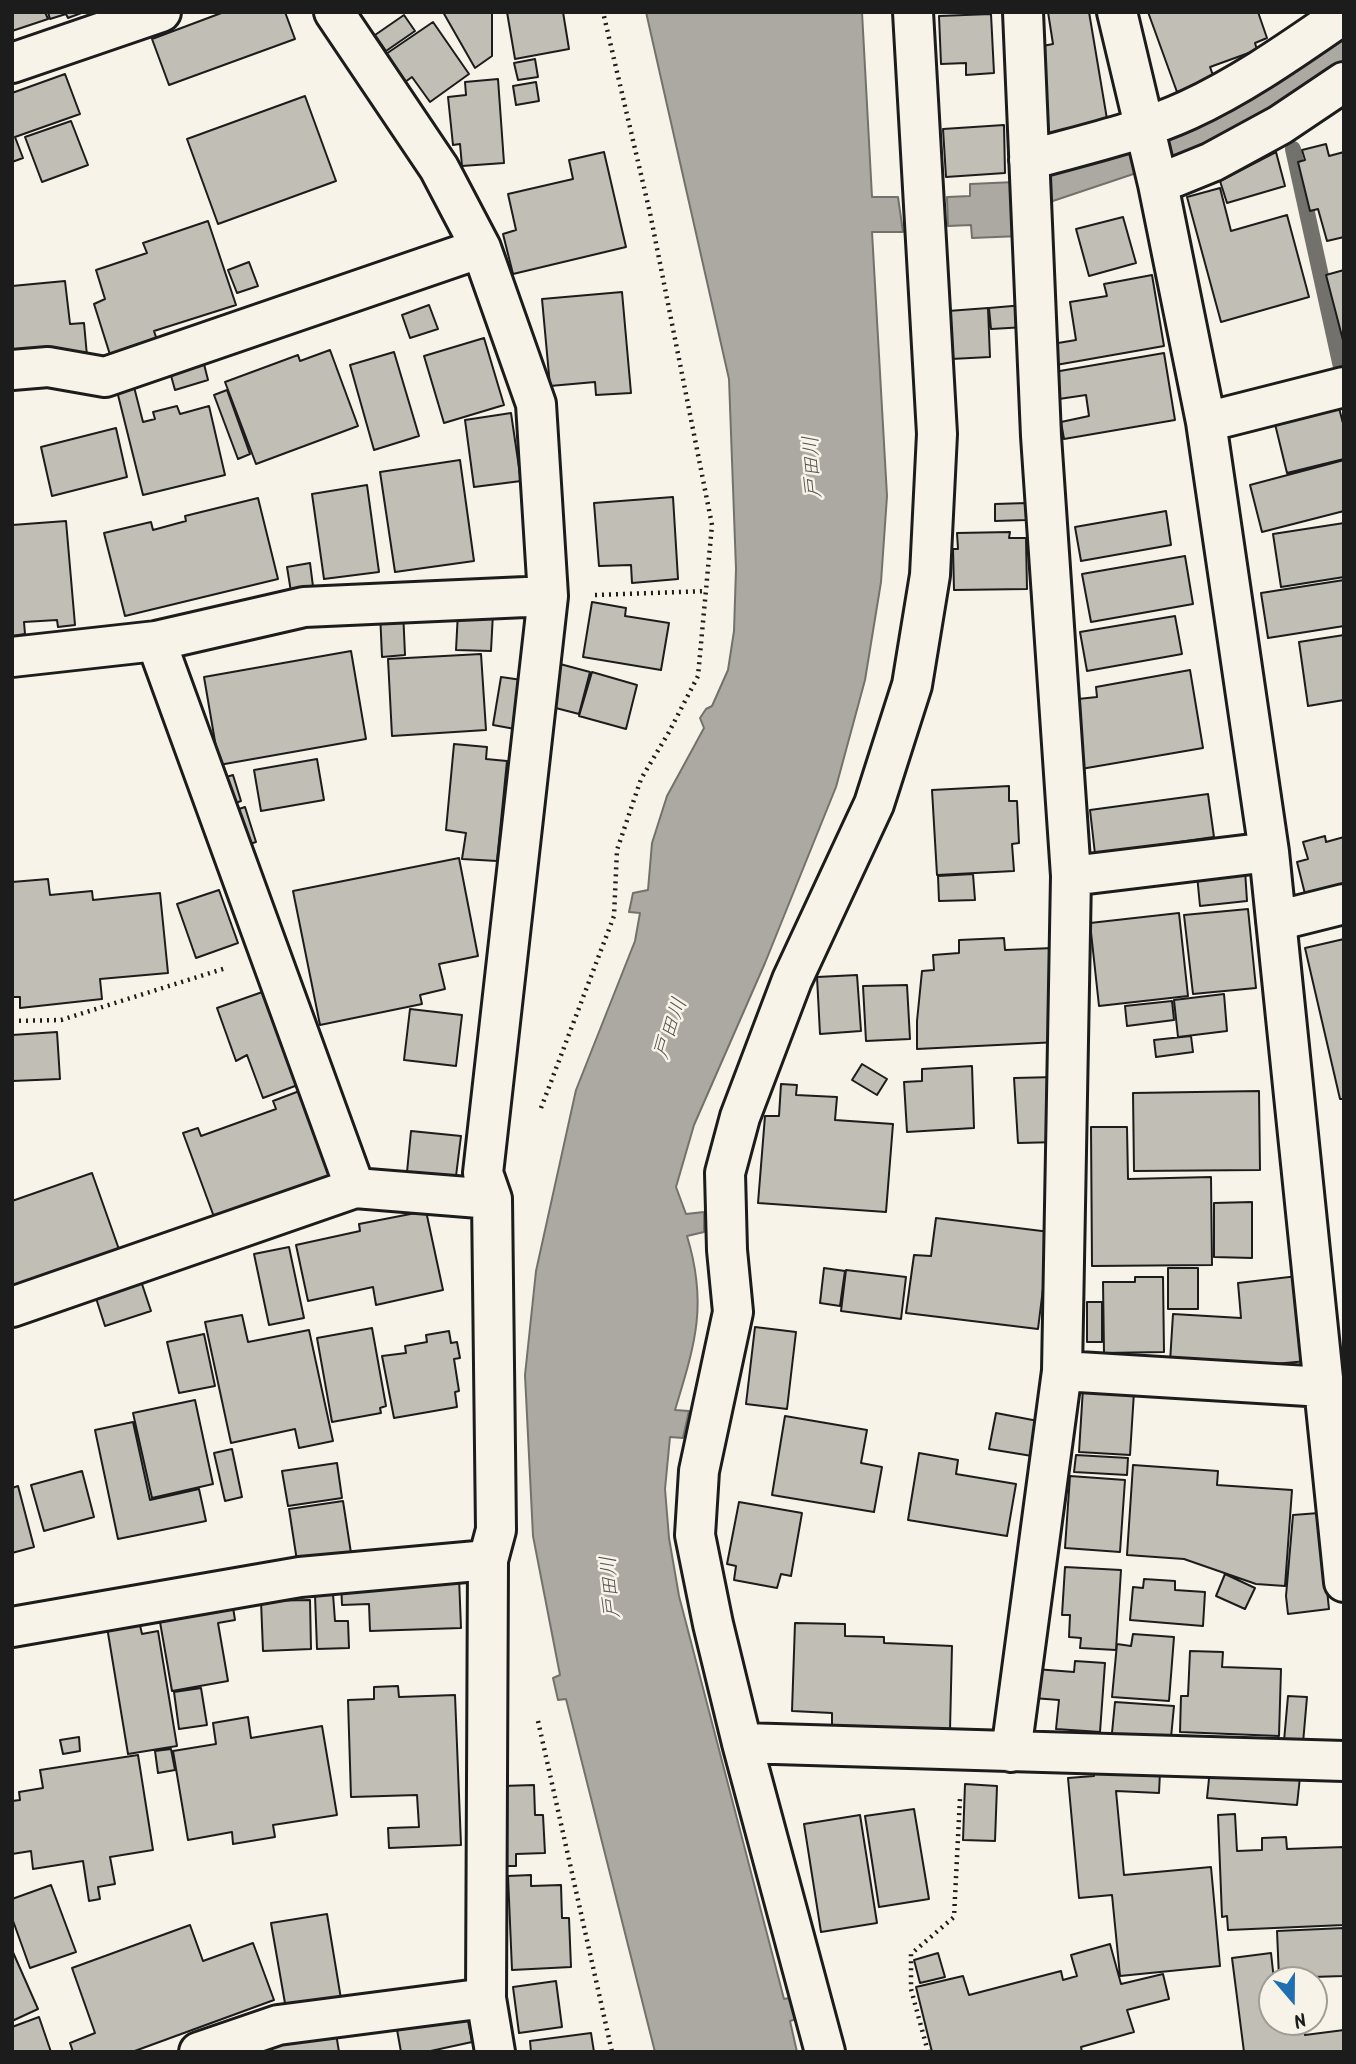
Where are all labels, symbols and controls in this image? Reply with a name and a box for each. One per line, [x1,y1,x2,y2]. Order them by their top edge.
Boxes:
water label: 戸田川 [801,435,829,499]
water label: 戸田川 [651,995,695,1063]
water label: 戸田川 [598,1555,628,1619]
north arrow [1258,1966,1328,2036]
text: N [1289,2003,1310,2035]

